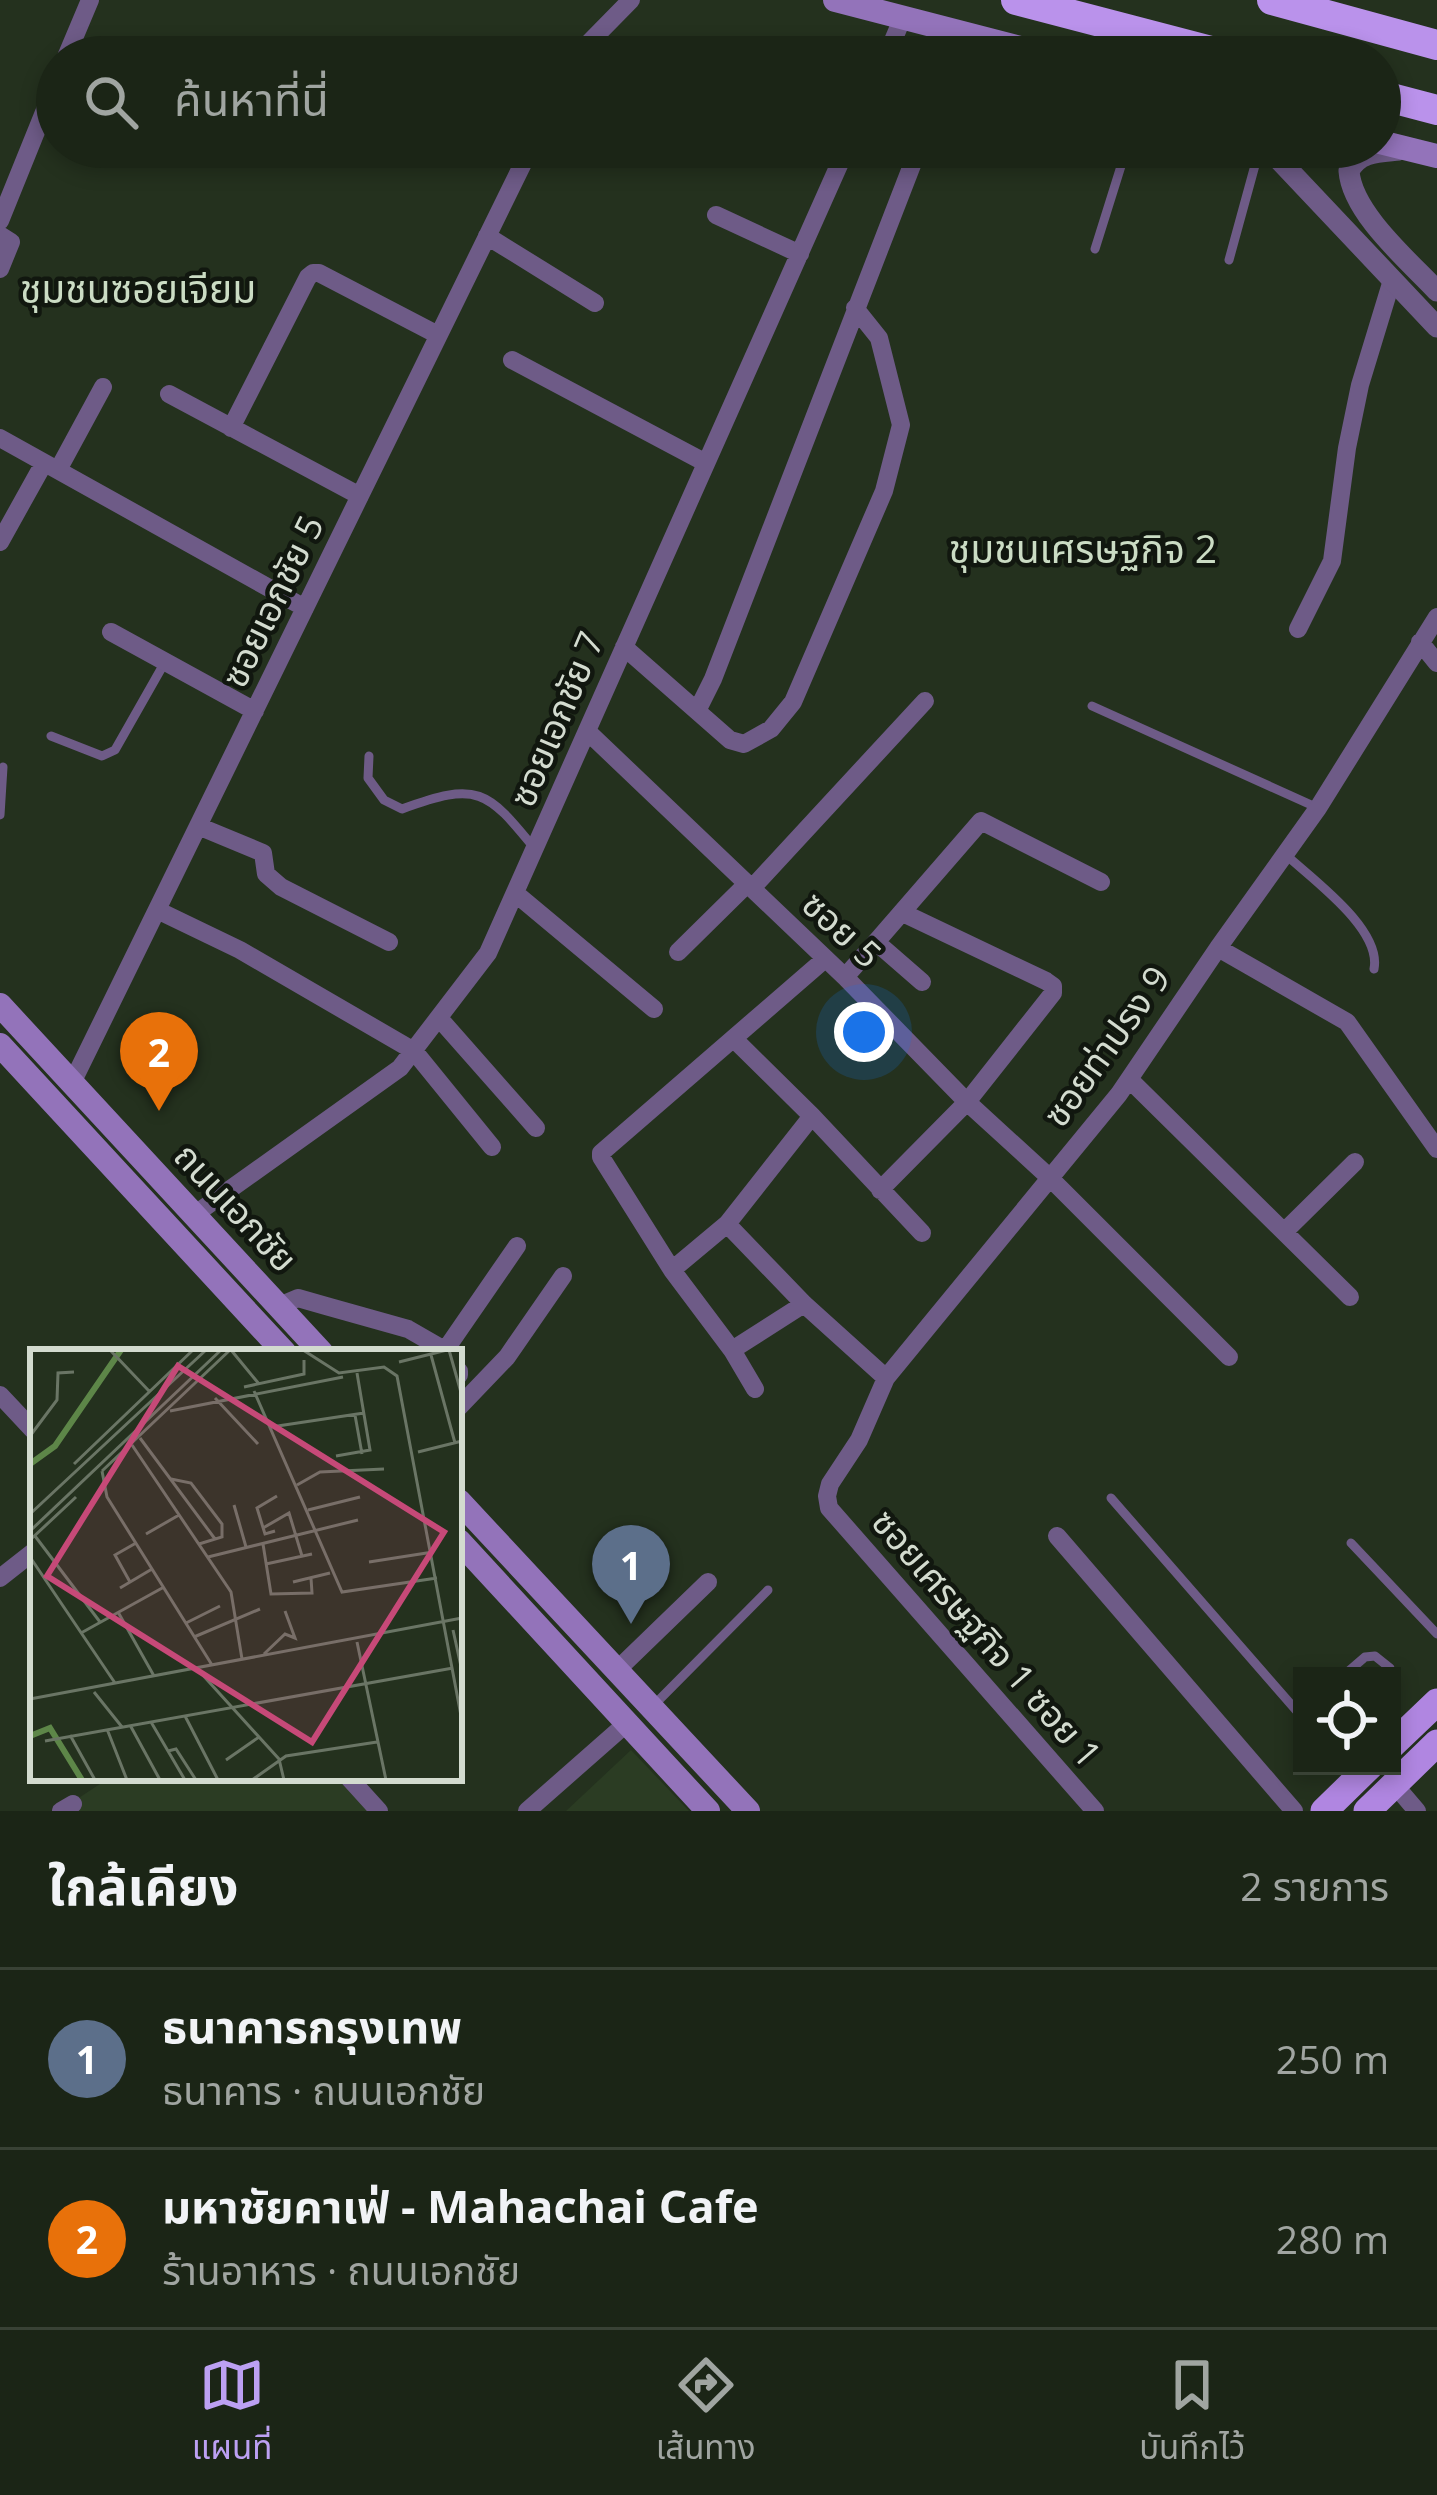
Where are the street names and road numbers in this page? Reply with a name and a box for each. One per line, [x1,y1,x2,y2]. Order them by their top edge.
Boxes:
street label: ซอยเอกชัย 5 [209,507,335,695]
street label: ซอยเอกชัย 7 [497,624,615,814]
street label: ซอย 5 [792,880,892,978]
street label: ซอยท่าปรง 9 [1031,956,1181,1136]
street label: ถนนเอกชัย [164,1132,308,1282]
street label: ซอยเศรษฐกิจ 1 ซอย 1 [861,1498,1113,1778]

